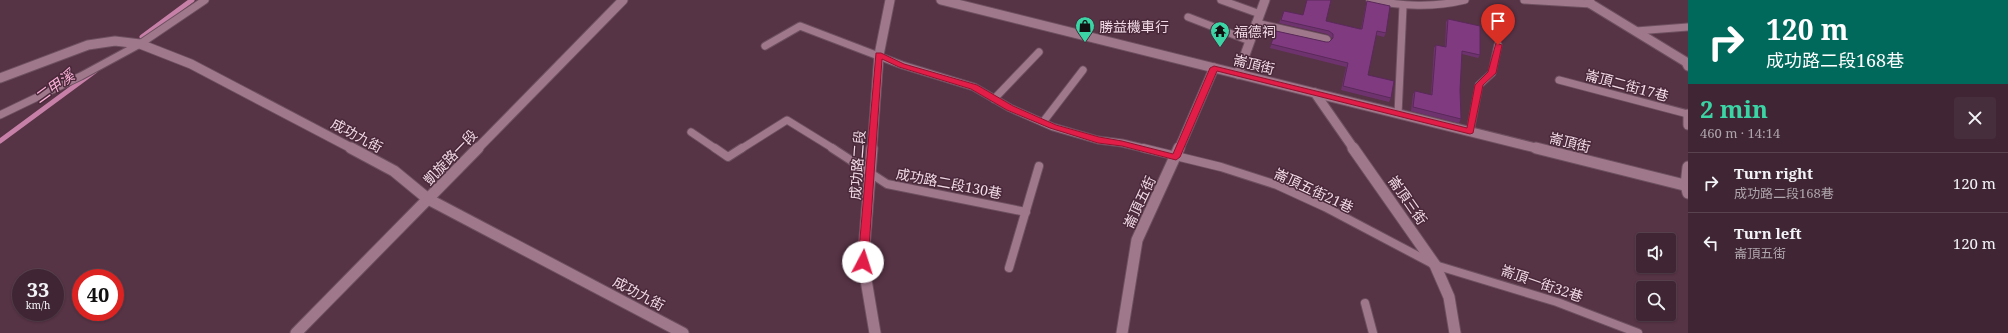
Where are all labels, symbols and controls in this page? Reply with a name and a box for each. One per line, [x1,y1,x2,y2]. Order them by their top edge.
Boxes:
pin [1481,4,1515,45]
icon: arrive [1487,10,1509,32]
text: 120 m [1766,10,1848,48]
shop icon: 勝益機車行 [1074,15,1096,43]
icon: right [1700,16,1752,68]
place label: 勝益機車行 [1099,17,1169,36]
temple icon: 福德祠 [1209,20,1231,48]
place label: 福德祠 [1234,22,1276,41]
text: 成功路二段168巷 [1766,48,1904,72]
street label: 崙頂街 [1231,50,1277,78]
water label: 二甲溪 [30,64,80,107]
street label: 崙頂二街17巷 [1583,65,1671,105]
text: 2 min [1700,92,1768,125]
button: close [1954,97,1996,139]
street label: 成功九街 [328,113,386,157]
text: 460 m · 14:14 [1700,124,1780,142]
street label: 凱旋路一段 [419,125,481,189]
street label: 崙頂街 [1547,128,1593,156]
street label: 成功路二段 [845,129,869,201]
street label: 成功路二段130巷 [894,163,1004,203]
street label: 崙頂五街21巷 [1271,163,1357,217]
text: Turn right [1734,163,1813,183]
street label: 崙頂三街 [1384,172,1432,228]
icon: right [1700,172,1722,194]
street label: 崙頂五街 [1119,173,1159,231]
text: 120 m [1953,173,1996,193]
text: 成功路二段168巷 [1734,184,1834,202]
text: Turn left [1734,223,1802,243]
icon: left [1700,232,1722,254]
map controls [1636,233,1676,321]
button: sound [1636,233,1676,273]
text: 120 m [1953,233,1996,253]
position arrow [842,241,884,283]
text: 崙頂五街 [1734,244,1786,262]
street label: 崙頂一街32巷 [1498,260,1586,306]
speed limit sign: 40 [72,269,124,321]
street label: 成功九街 [610,271,668,315]
text: 33 [27,276,49,303]
button: search [1636,281,1676,321]
text: km/h [26,298,50,312]

